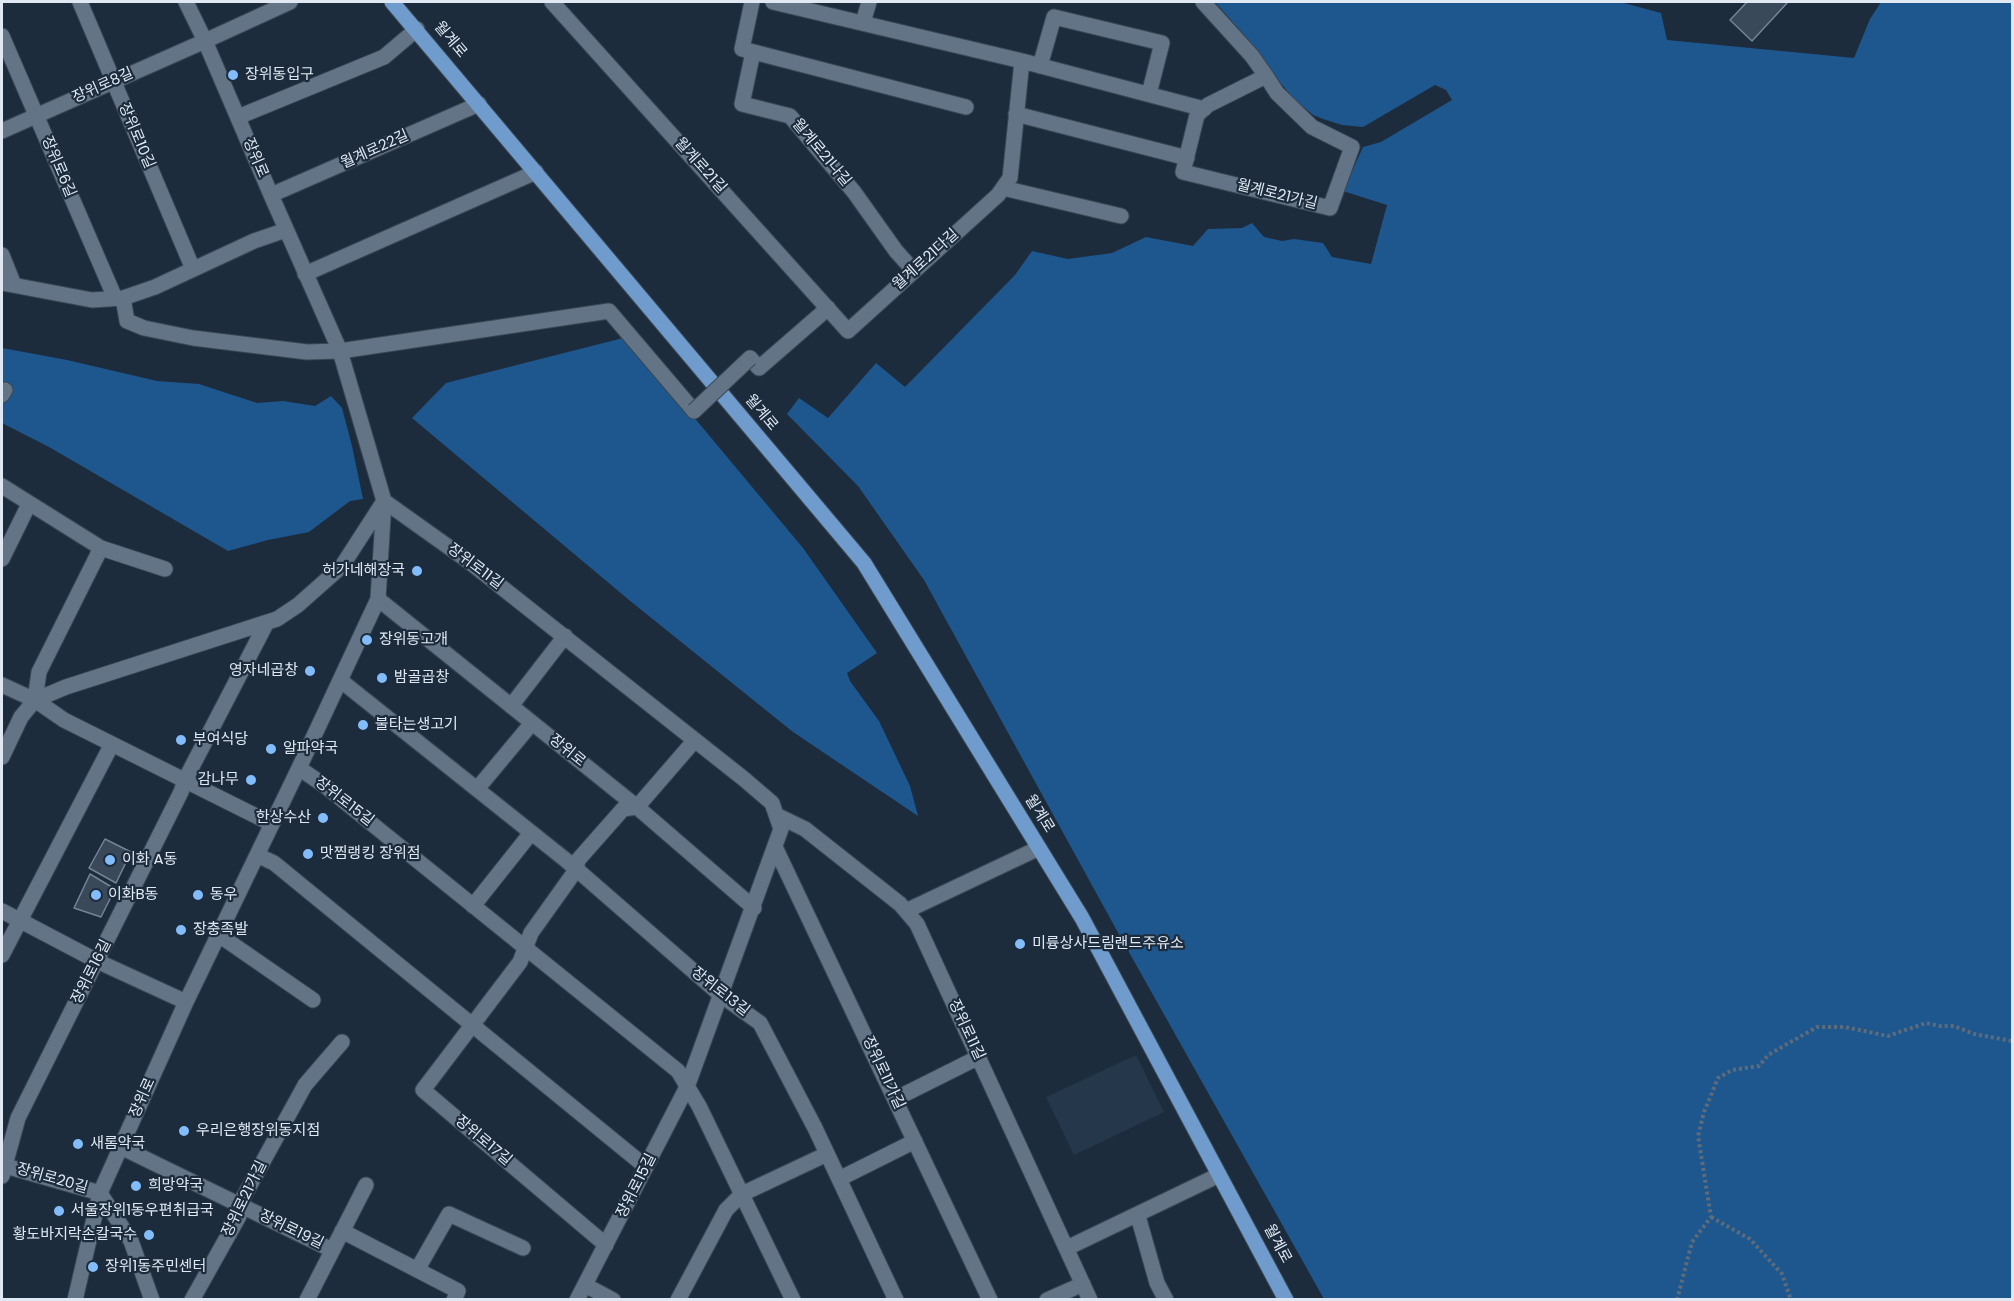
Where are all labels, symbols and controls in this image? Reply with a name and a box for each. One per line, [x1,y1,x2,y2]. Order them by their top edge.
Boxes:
street label: 월계로 [430,18,470,62]
street label: 장위로8길 [70,65,136,107]
place label: 장위동입구 [245,66,314,84]
marker: 장위동입구 [226,68,240,82]
street label: 장위로10길 [114,101,158,171]
street label: 월계로21나길 [788,116,854,190]
street label: 월계로22길 [338,127,412,173]
street label: 장위로6길 [37,134,79,200]
street label: 월계로21길 [670,134,730,198]
street label: 장위로 [239,135,271,181]
street label: 월계로21가길 [1235,176,1319,214]
street label: 월계로21다길 [889,226,963,294]
street label: 월계로 [741,391,781,435]
street label: 장위로11길 [444,540,506,594]
place label: 허가네해장국 [322,562,405,580]
marker: 허가네해장국 [410,564,424,578]
place label: 장위동고개 [379,631,448,649]
marker: 장위동고개 [360,633,374,647]
place label: 영자네곱창 [229,662,298,680]
marker: 영자네곱창 [303,664,317,678]
place label: 밤골곱창 [394,669,449,687]
marker: 밤골곱창 [375,671,389,685]
place label: 불타는생고기 [375,716,458,734]
marker: 불타는생고기 [356,718,370,732]
place label: 부여식당 [193,731,248,749]
street label: 장위로 [545,731,589,771]
marker: 부여식당 [174,733,188,747]
place label: 알파약국 [283,740,338,758]
marker: 알파약국 [264,742,278,756]
place label: 감나무 [198,771,239,789]
marker: 감나무 [244,773,258,787]
street label: 장위로15길 [311,774,377,830]
street label: 월계로 [1020,792,1058,836]
place label: 한상수산 [256,809,311,827]
marker: 한상수산 [316,811,330,825]
place label: 맛찜랭킹 장위점 [320,845,421,863]
marker: 맛찜랭킹 장위점 [301,847,315,861]
place label: 이화 A동 [122,851,178,869]
marker: 이화 A동 [103,853,117,867]
place label: 이화B동 [108,886,159,904]
place label: 동우 [210,886,238,904]
marker: 이화B동 [89,888,103,902]
marker: 동우 [191,888,205,902]
place label: 장충족발 [193,921,248,939]
marker: 장충족발 [174,923,188,937]
place label: 미륭상사드림랜드주유소 [1032,935,1184,953]
street label: 장위로16길 [68,937,116,1007]
marker: 미륭상사드림랜드주유소 [1013,937,1027,951]
street label: 장위로13길 [687,964,753,1020]
street label: 장위로11길 [944,997,988,1063]
street label: 장위로11가길 [858,1034,908,1112]
street label: 장위로 [126,1075,160,1121]
street label: 장위로17길 [451,1112,515,1170]
place label: 우리은행장위동지점 [196,1122,320,1140]
marker: 우리은행장위동지점 [177,1124,191,1138]
place label: 새롬약국 [90,1135,145,1153]
marker: 새롬약국 [71,1137,85,1151]
street label: 장위로15길 [613,1151,661,1221]
street label: 장위로21가길 [219,1158,271,1240]
street label: 장위로20길 [14,1160,90,1198]
place label: 희망약국 [148,1177,203,1195]
marker: 희망약국 [129,1179,143,1193]
place label: 서울장위1동우편취급국 [71,1202,214,1220]
marker: 서울장위1동우편취급국 [52,1204,66,1218]
street label: 장위로19길 [256,1207,326,1253]
street label: 월계로 [1259,1221,1295,1267]
place label: 황도바지락손칼국수 [13,1226,137,1244]
marker: 황도바지락손칼국수 [142,1228,156,1242]
place label: 장위1동주민센터 [105,1258,206,1276]
marker: 장위1동주민센터 [86,1260,100,1274]

